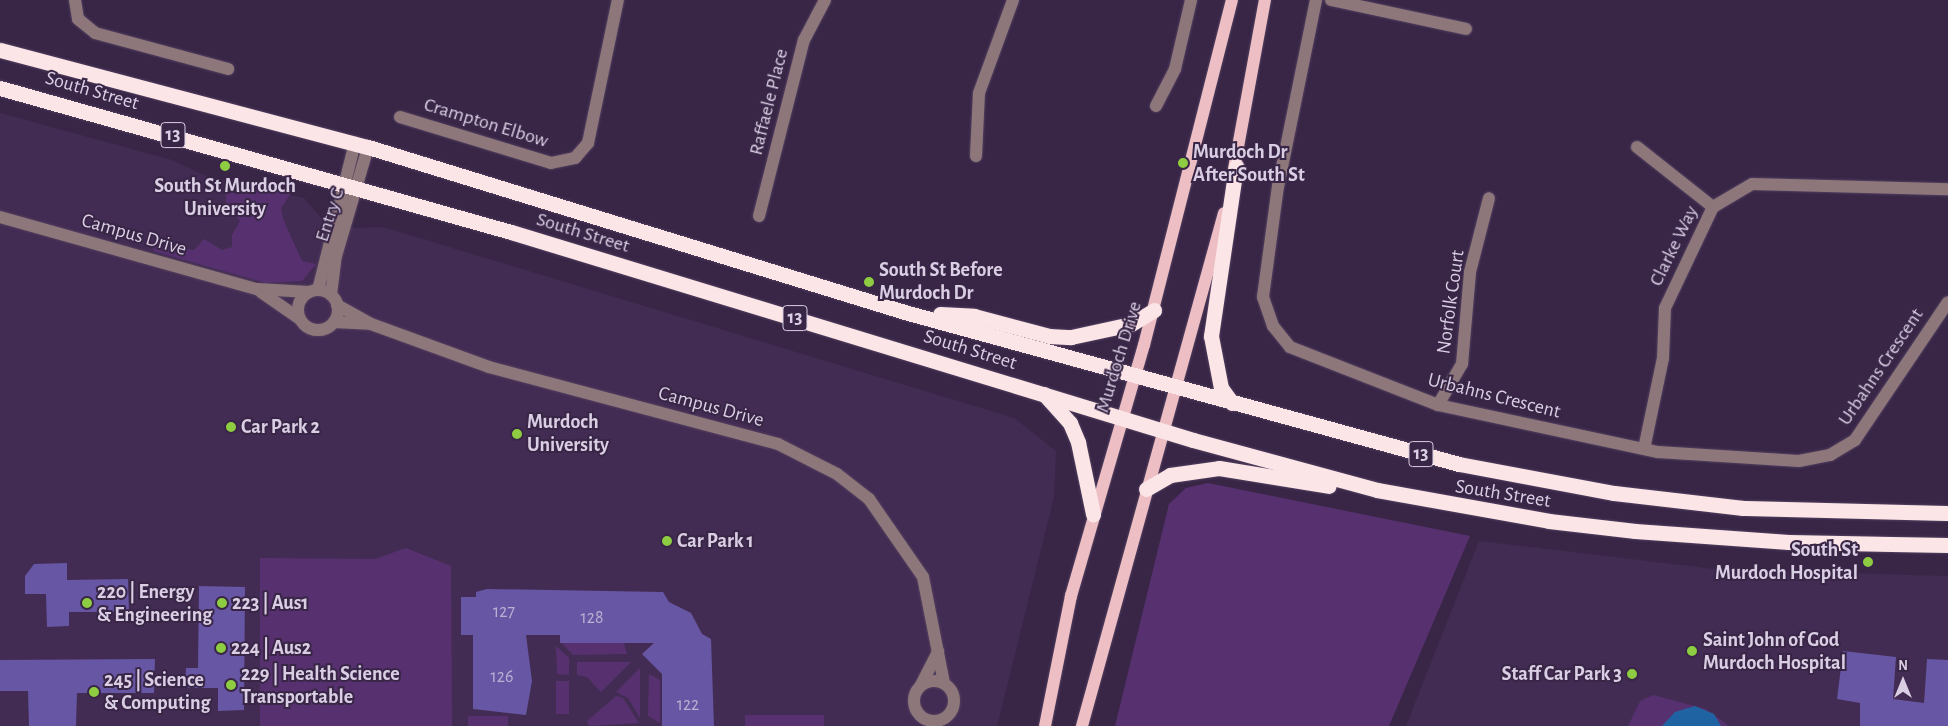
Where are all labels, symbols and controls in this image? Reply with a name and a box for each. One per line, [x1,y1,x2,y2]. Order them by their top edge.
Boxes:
street label: Raffaele Place [744,46,794,158]
street label: South Street [42,66,142,116]
street label: Crampton Elbow [421,93,551,153]
road number: 13 [159,118,187,152]
place label: Murdoch Dr After South St [1193,140,1305,187]
marker: Murdoch Dr After South St [1177,157,1189,169]
marker: South St Murdoch University [219,160,231,172]
place label: South St Murdoch University [154,174,296,221]
street label: Entry C [310,185,350,245]
street label: Clarke Way [1644,202,1704,290]
street label: South Street [533,207,633,259]
street label: Campus Drive [79,209,189,261]
street label: Norfolk Court [1432,248,1470,356]
place label: South St Before Murdoch Dr [879,258,1003,305]
marker: South St Before Murdoch Dr [863,276,875,288]
street label: Murdoch Drive [1091,299,1147,415]
road number: 13 [781,302,809,334]
street label: Urbahns Crescent [1833,304,1929,430]
street label: South Street [920,324,1020,376]
street label: Urbahns Crescent [1425,368,1563,424]
street label: Campus Drive [656,381,766,433]
place label: Murdoch University [527,410,609,457]
place label: Car Park 2 [241,415,320,439]
marker: Car Park 2 [225,421,237,433]
marker: Murdoch University [511,428,523,440]
road number: 13 [1407,438,1435,470]
street label: South Street [1454,475,1552,513]
place label: Car Park 1 [677,529,754,553]
marker: Car Park 1 [661,535,673,547]
place label: South St Murdoch Hospital [1715,538,1858,585]
marker: South St Murdoch Hospital [1862,556,1874,568]
place label: 220 | Energy & Engineering [97,580,212,627]
place label: 223 | Aus1 [232,591,309,615]
marker: 220 | Energy & Engineering [81,597,93,609]
marker: 223 | Aus1 [216,597,228,609]
house number: 127 [493,601,515,623]
house number: 128 [581,607,603,629]
place label: Saint John of God Murdoch Hospital [1703,628,1846,675]
place label: 224 | Aus2 [231,636,311,660]
marker: 224 | Aus2 [215,642,227,654]
marker: Saint John of God Murdoch Hospital [1685,644,1699,658]
north arrow [1878,656,1928,706]
text: N [1898,659,1908,673]
place label: 229 | Health Science Transportable [241,662,400,709]
place label: Staff Car Park 3 [1502,662,1622,686]
house number: 126 [491,666,513,688]
place label: 245 | Science & Computing [104,668,211,715]
marker: Staff Car Park 3 [1626,668,1638,680]
marker: 229 | Health Science Transportable [225,679,237,691]
marker: 245 | Science & Computing [88,686,100,698]
house number: 122 [677,694,699,716]

